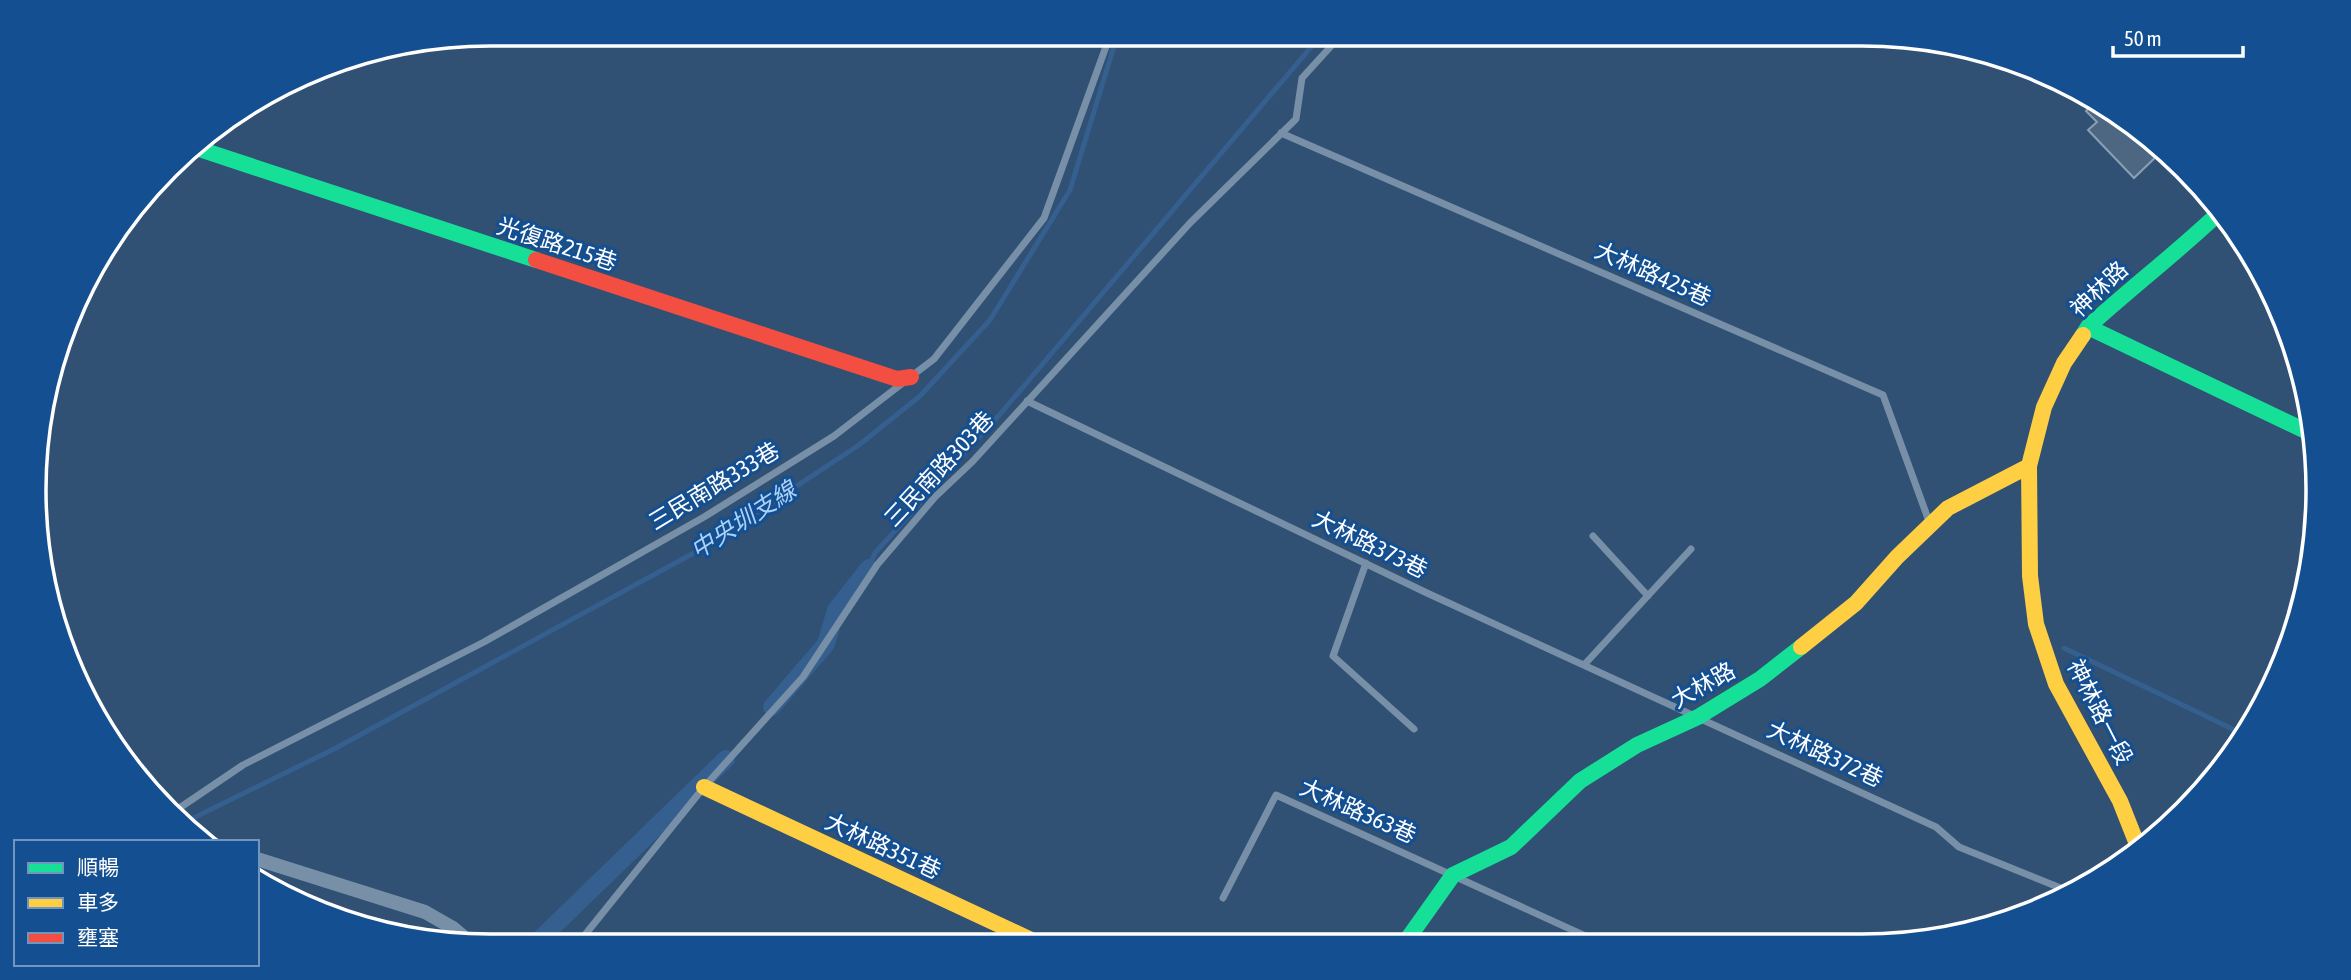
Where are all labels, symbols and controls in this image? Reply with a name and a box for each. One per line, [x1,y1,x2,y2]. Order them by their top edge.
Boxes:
scale bar [2113,14,2242,58]
text: 50 m [2124,26,2162,50]
street label: 光復路215巷 [494,212,620,276]
street label: 大林路425巷 [1591,237,1715,311]
street label: 神林路 [2065,256,2133,322]
street label: 三民南路303巷 [879,406,999,532]
street label: 三民南路333巷 [644,437,784,535]
water label: 中央圳支線 [685,474,803,564]
street label: 大林路373巷 [1308,505,1432,583]
street label: 神林路一段 [2062,655,2138,769]
street label: 大林路 [1667,657,1739,713]
street label: 大林路372巷 [1763,716,1887,792]
street label: 大林路363巷 [1296,774,1420,848]
street label: 大林路351巷 [821,808,945,884]
legend [14,840,259,966]
text: 順暢 [77,855,119,879]
text: 車多 [77,890,119,914]
text: 壅塞 [77,925,119,949]

